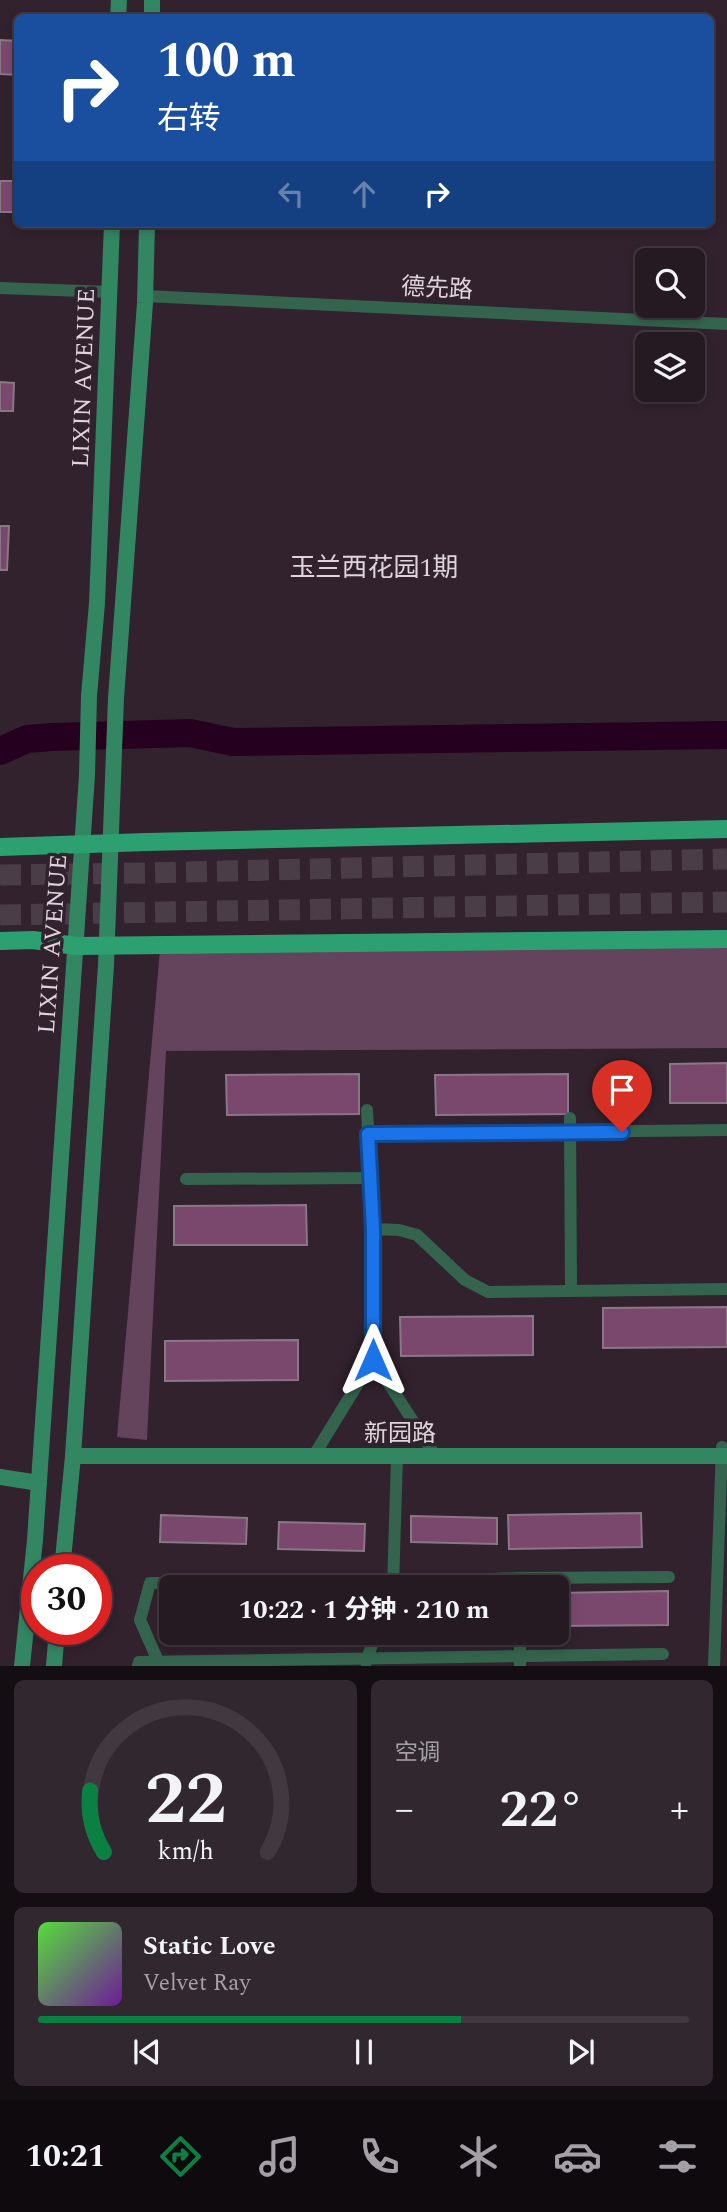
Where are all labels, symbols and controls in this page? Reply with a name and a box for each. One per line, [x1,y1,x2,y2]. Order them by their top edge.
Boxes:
text: 100 m [157,24,296,99]
icon: right [42,42,133,133]
text: 右转 [157,95,221,144]
icon: left [272,175,310,213]
icon: ahead [345,175,383,213]
icon: right [418,175,456,213]
map controls [635,248,705,402]
button: search [635,248,705,318]
street label: 德先路 [400,269,474,309]
street label: LIXIN AVENUE [63,288,105,468]
button: layers [635,332,705,402]
district label: 玉兰西花园1期 [289,548,459,588]
street label: LIXIN AVENUE [29,853,77,1035]
pin [592,1060,652,1132]
icon: arrive [603,1071,641,1109]
position arrow [336,1323,410,1397]
street label: 新园路 [364,1416,436,1452]
speed limit sign: 30 [21,1554,112,1645]
text: 10:22 · 1 分钟 · 210 m [238,1590,490,1630]
text: 空调 [395,1736,441,1771]
text: 22 [144,1746,226,1857]
text: 22° [500,1771,584,1850]
text: − [395,1781,414,1839]
text: + [670,1781,689,1839]
text: km/h [157,1833,213,1871]
text: Static Love [143,1926,276,1966]
text: Velvet Ray [143,1966,250,2001]
icon: previous [128,2033,166,2071]
icon: pause [345,2033,383,2071]
icon: next [562,2033,600,2071]
text: 10:21 [25,2132,106,2181]
icon: directions [156,2132,205,2181]
icon: music [255,2132,304,2181]
icon: phone [355,2132,404,2181]
icon: climate [454,2132,503,2181]
icon: car [553,2132,602,2181]
icon: filters [653,2132,702,2181]

